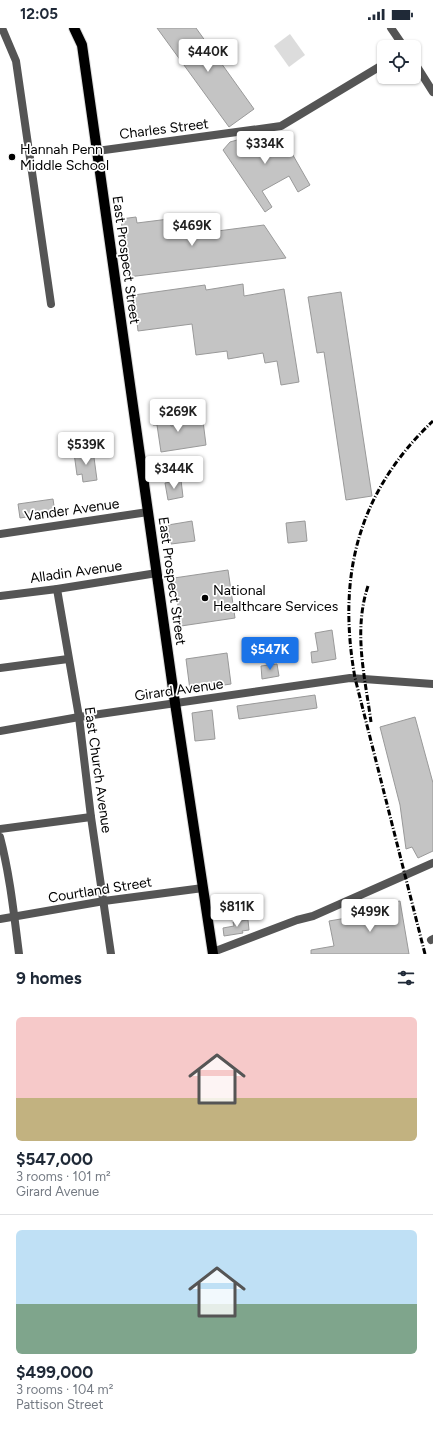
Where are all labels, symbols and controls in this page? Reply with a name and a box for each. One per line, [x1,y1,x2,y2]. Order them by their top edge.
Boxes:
text: 12:05 [20,5,58,23]
pin: $440K [180,39,236,73]
map controls [377,40,421,84]
button: locate [377,40,421,84]
text: $440K [188,44,228,59]
street label: Charles Street [118,115,210,143]
pin: $334K [237,131,293,165]
text: $334K [246,136,284,151]
place label: Hannah Penn Middle School [20,141,109,174]
marker: Hannah Penn Middle School [7,152,17,162]
street label: East Prospect Street [109,195,143,325]
pin: $469K [164,213,220,247]
text: $469K [172,218,212,233]
pin: $269K [150,399,206,433]
text: $269K [159,404,197,419]
pin: $539K [58,432,114,466]
text: $539K [67,437,105,452]
pin: $344K [146,456,202,490]
text: $344K [154,461,194,476]
street label: Vander Avenue [24,495,121,525]
street label: East Prospect Street [155,516,189,646]
street label: Alladin Avenue [29,557,124,587]
place label: National Healthcare Services [213,582,338,615]
marker: National Healthcare Services [200,593,210,603]
pin: $547K [242,637,298,671]
text: $547K [251,642,289,657]
street label: Girard Avenue [134,675,225,705]
street label: East Church Avenue [81,706,115,835]
street label: Courtland Street [47,873,153,907]
pin: $811K [209,894,265,928]
text: $811K [220,899,254,914]
pin: $499K [342,899,398,933]
text: $499K [350,904,390,919]
icon: filters [395,967,417,989]
text: 9 homes [16,968,82,988]
icon: home [181,1043,253,1115]
text: $547,000 [16,1149,93,1169]
text: 3 rooms · 101 m² [16,1169,111,1184]
text: Girard Avenue [16,1184,99,1199]
icon: home [181,1256,253,1328]
text: $499,000 [16,1362,93,1382]
text: 3 rooms · 104 m² [16,1382,113,1397]
text: Pattison Street [16,1397,103,1412]

